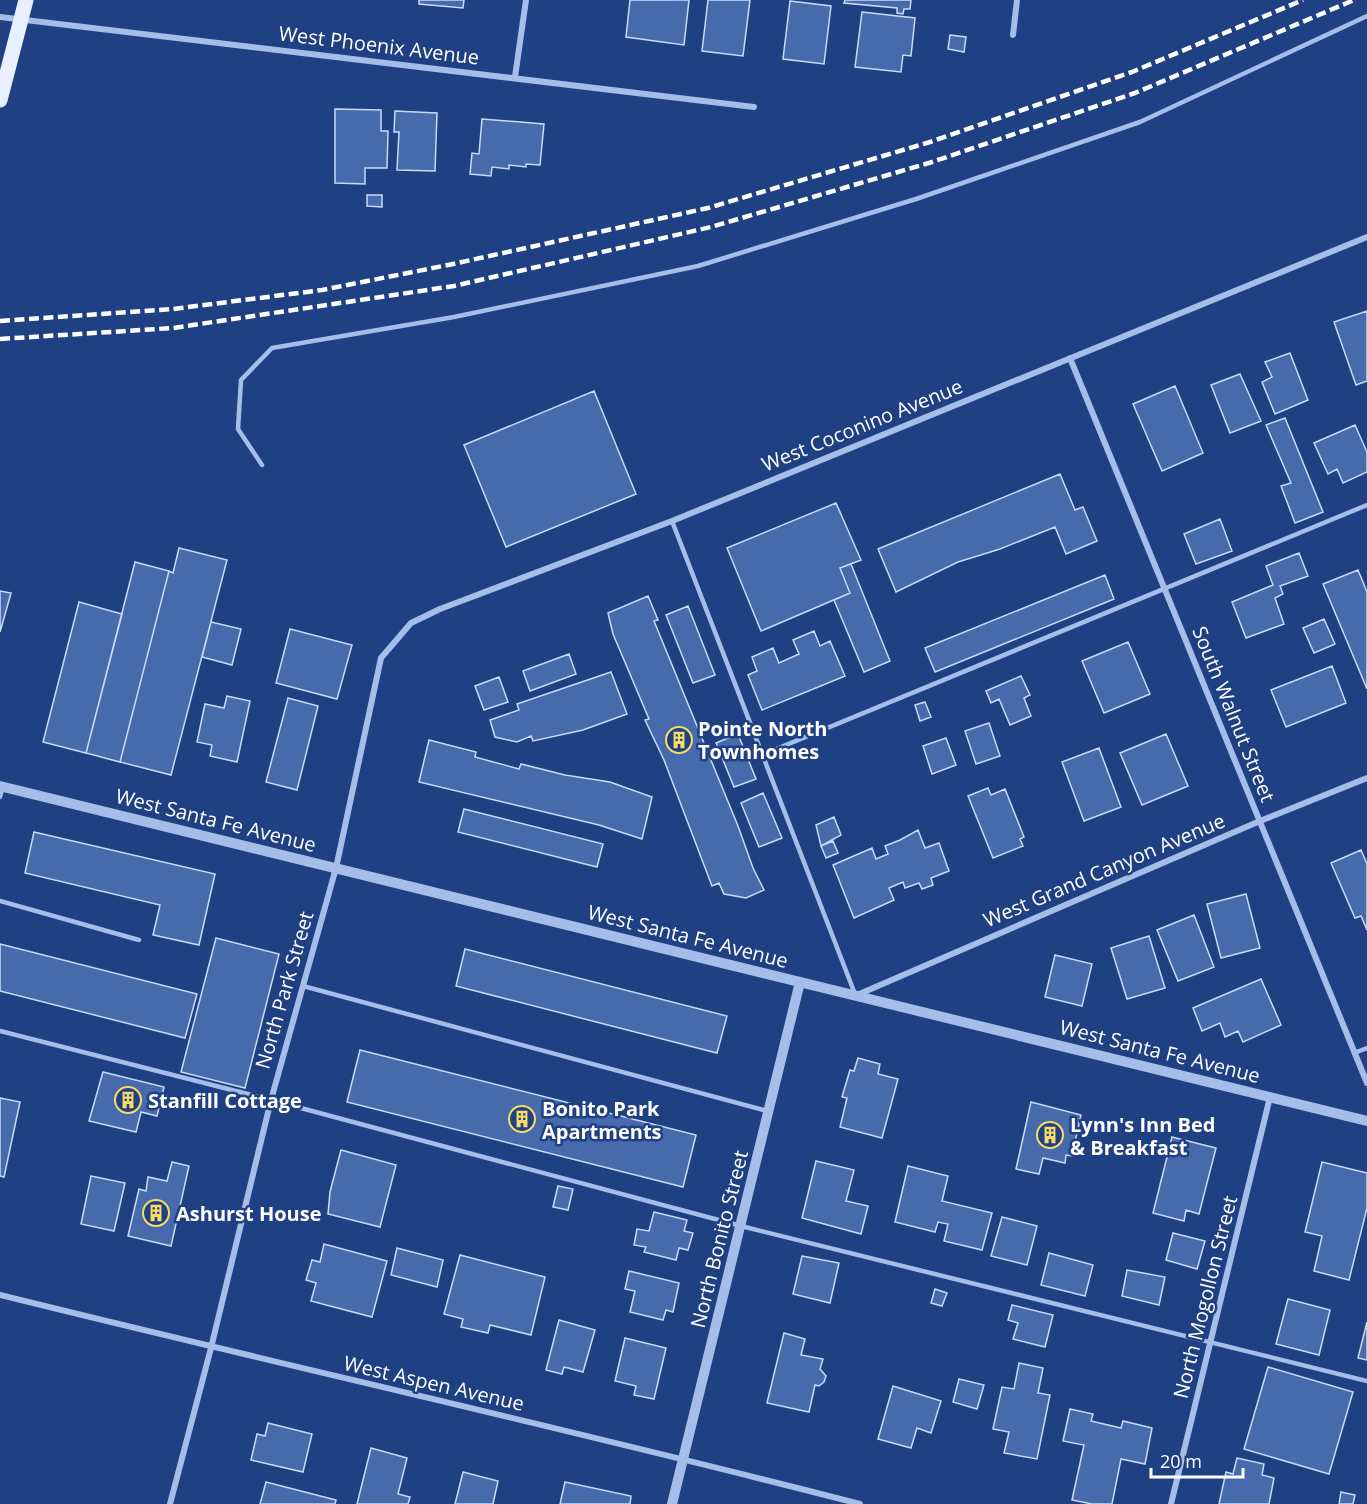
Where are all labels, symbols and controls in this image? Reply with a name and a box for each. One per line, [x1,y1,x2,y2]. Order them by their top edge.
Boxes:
street label: West Phoenix Avenue [277,19,481,71]
street label: West Coconino Avenue [758,372,966,478]
street label: South Walnut Street [1186,622,1282,806]
place label: Pointe North Townhomes [698,715,827,765]
building icon: Pointe North Townhomes [664,725,694,755]
street label: West Santa Fe Avenue [113,782,319,858]
street label: West Grand Canyon Avenue [979,807,1229,933]
street label: West Santa Fe Avenue [585,898,791,974]
street label: North Park Street [249,908,319,1072]
street label: West Santa Fe Avenue [1057,1013,1263,1089]
building icon: Stanfill Cottage [113,1085,143,1115]
place label: Stanfill Cottage [148,1087,302,1114]
place label: Bonito Park Apartments [542,1095,662,1145]
building icon: Bonito Park Apartments [507,1104,537,1134]
place label: Lynn's Inn Bed & Breakfast [1070,1111,1215,1161]
building icon: Lynn's Inn Bed & Breakfast [1035,1120,1065,1150]
street label: North Bonito Street [684,1147,754,1331]
street label: North Mogollon Street [1167,1193,1243,1401]
building icon: Ashurst House [141,1198,171,1228]
place label: Ashurst House [176,1200,322,1227]
street label: West Aspen Avenue [341,1349,527,1417]
scale bar [1151,1441,1242,1479]
text: 20 m [1160,1449,1202,1473]

